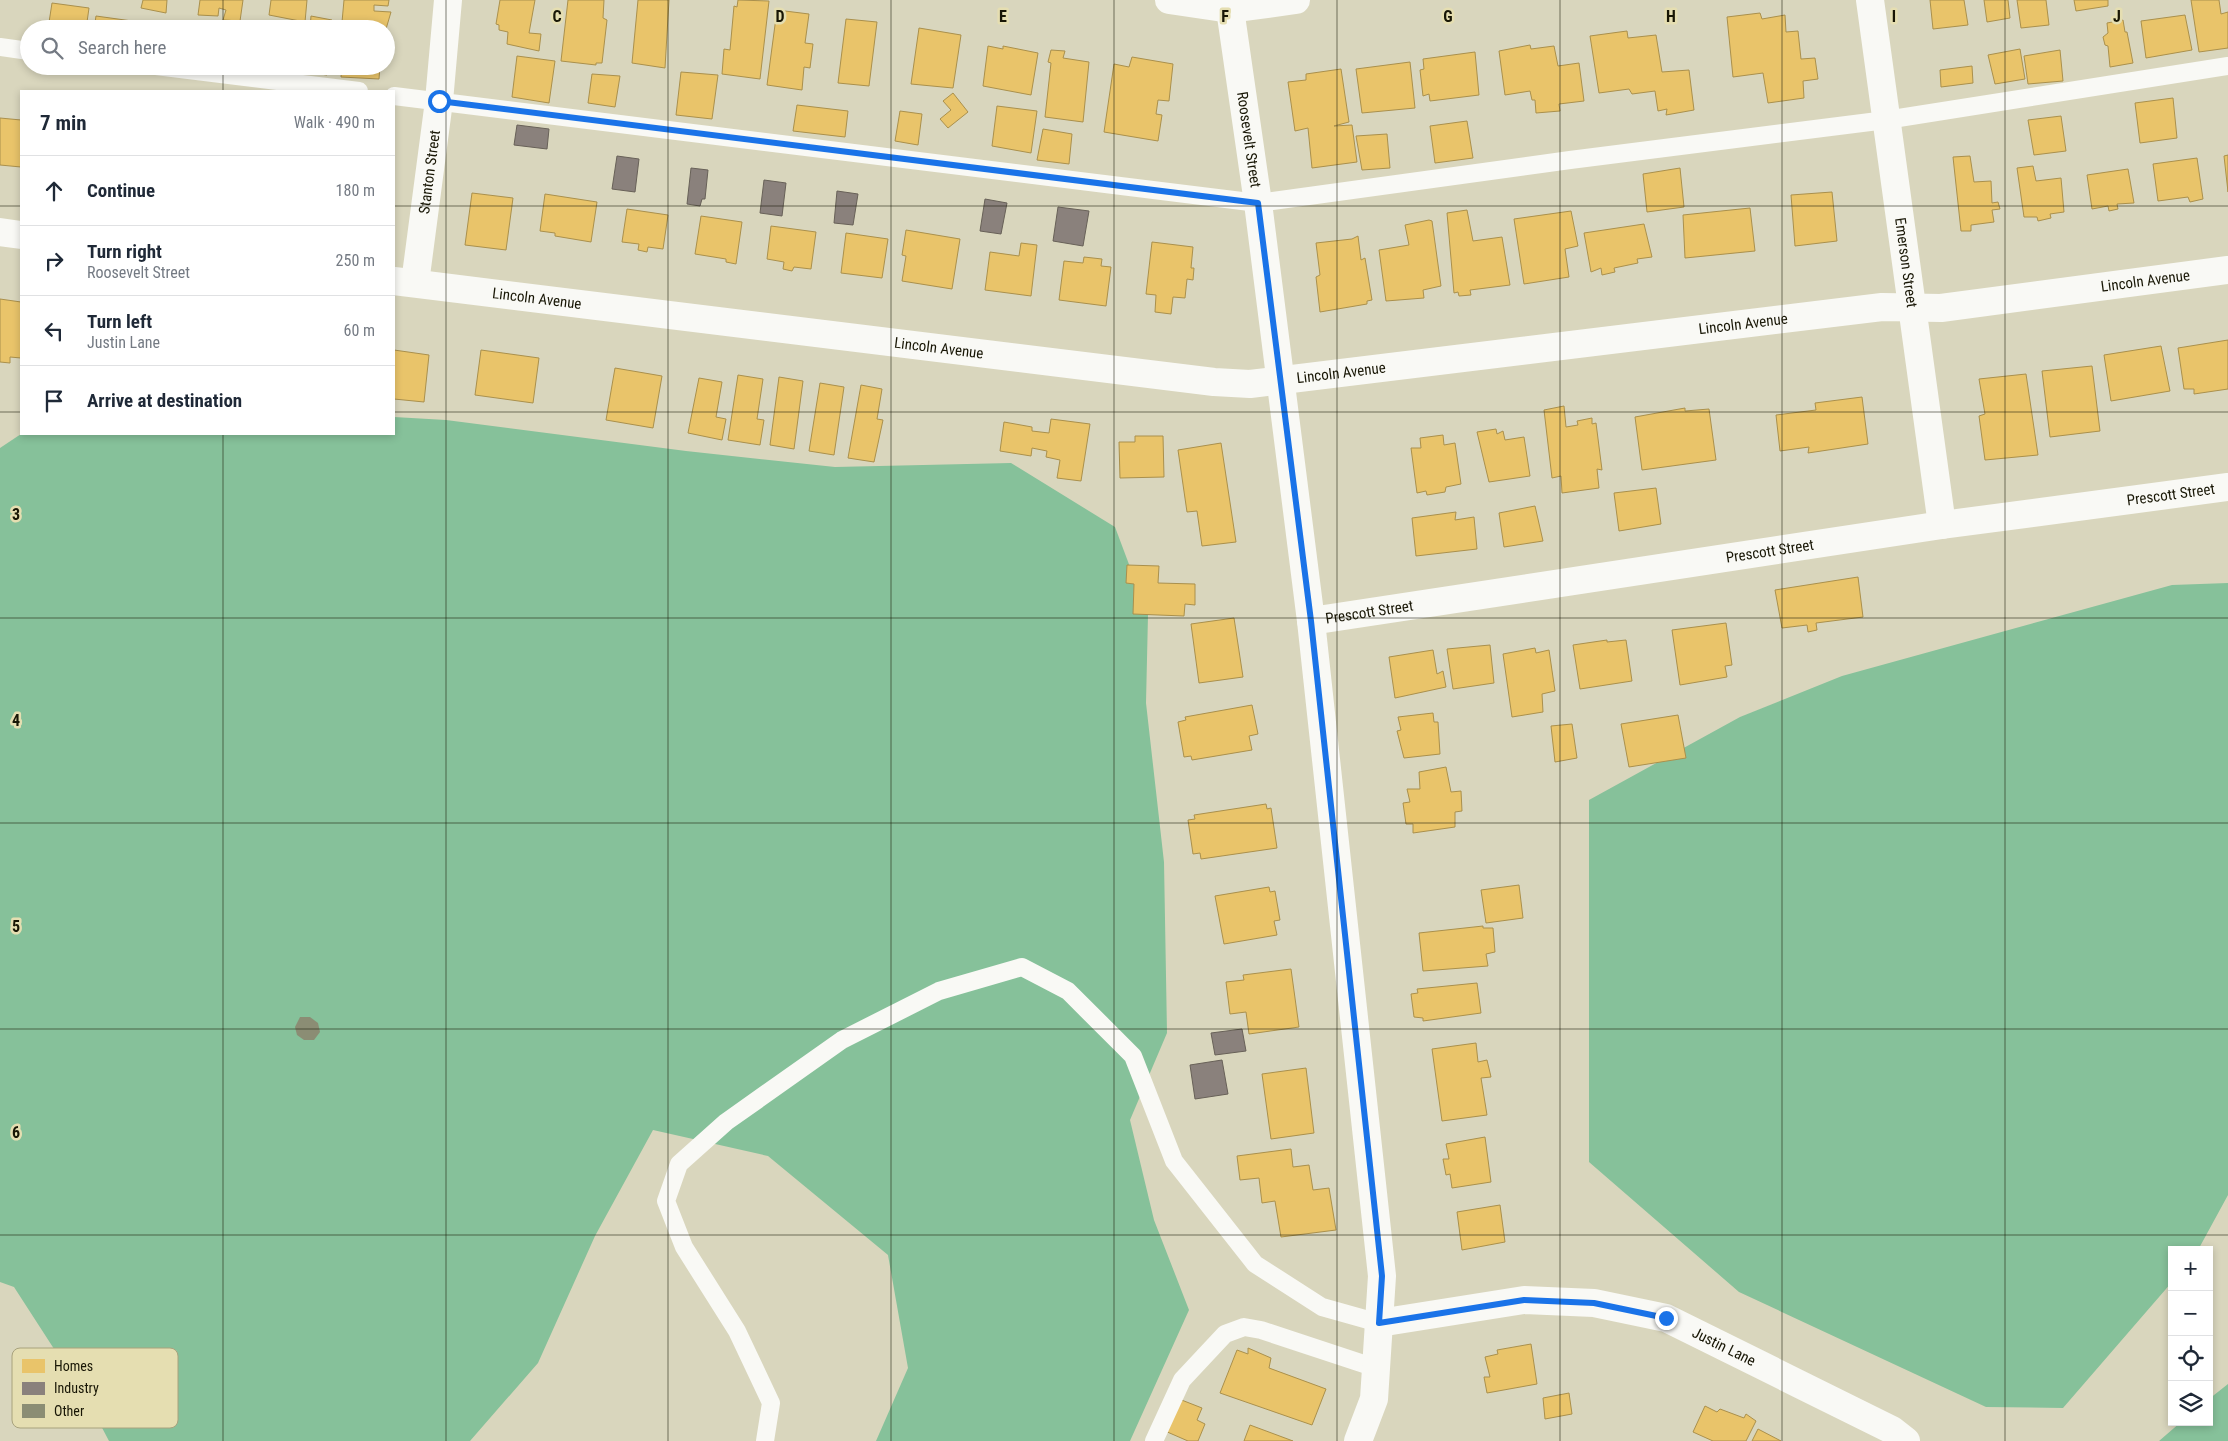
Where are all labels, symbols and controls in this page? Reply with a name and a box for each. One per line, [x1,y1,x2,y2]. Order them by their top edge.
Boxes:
text: C [552,7,562,26]
text: D [775,7,785,26]
text: E [999,7,1007,26]
text: F [1221,7,1229,26]
text: G [1443,7,1453,26]
text: H [1666,7,1676,26]
text: I [1892,7,1896,26]
text: J [2113,7,2121,26]
search box [20,20,395,75]
icon: search [38,34,66,62]
text: Search here [78,36,166,59]
route start [428,90,451,113]
street label: Roosevelt Street [1233,90,1265,189]
text: 7 min [40,111,87,135]
text: Walk · 490 m [294,113,375,132]
street label: Stanton Street [415,129,444,215]
icon: ahead [40,177,68,205]
text: Continue [87,179,155,202]
text: 180 m [336,181,375,200]
street label: Emerson Street [1891,216,1921,309]
text: Turn right [87,240,162,263]
icon: right [40,247,68,275]
text: 250 m [336,251,375,270]
text: Roosevelt Street [87,263,190,282]
street label: Lincoln Avenue [2100,266,2191,296]
street label: Lincoln Avenue [491,284,583,313]
text: Turn left [87,310,152,333]
street label: Lincoln Avenue [1697,310,1789,338]
icon: left [40,317,68,345]
text: 60 m [343,321,375,340]
text: Justin Lane [87,333,160,352]
street label: Lincoln Avenue [893,334,985,363]
street label: Lincoln Avenue [1295,359,1387,387]
icon: arrive [40,387,68,415]
text: Arrive at destination [87,389,242,412]
street label: Prescott Street [2126,480,2216,509]
text: 3 [12,505,20,524]
street label: Prescott Street [1725,536,1815,567]
street label: Prescott Street [1324,597,1415,628]
text: 4 [12,711,20,730]
text: 5 [12,917,20,936]
text: 6 [12,1123,20,1142]
map controls [2168,1246,2213,1426]
button: + [2168,1246,2213,1291]
button: − [2168,1291,2213,1336]
route end [1655,1307,1678,1330]
street label: Justin Lane [1689,1323,1759,1370]
button: locate [2168,1336,2213,1381]
legend [12,1348,178,1428]
text: Homes [54,1358,93,1374]
text: Industry [54,1380,99,1396]
button: layers [2168,1381,2213,1426]
text: Other [54,1403,84,1419]

